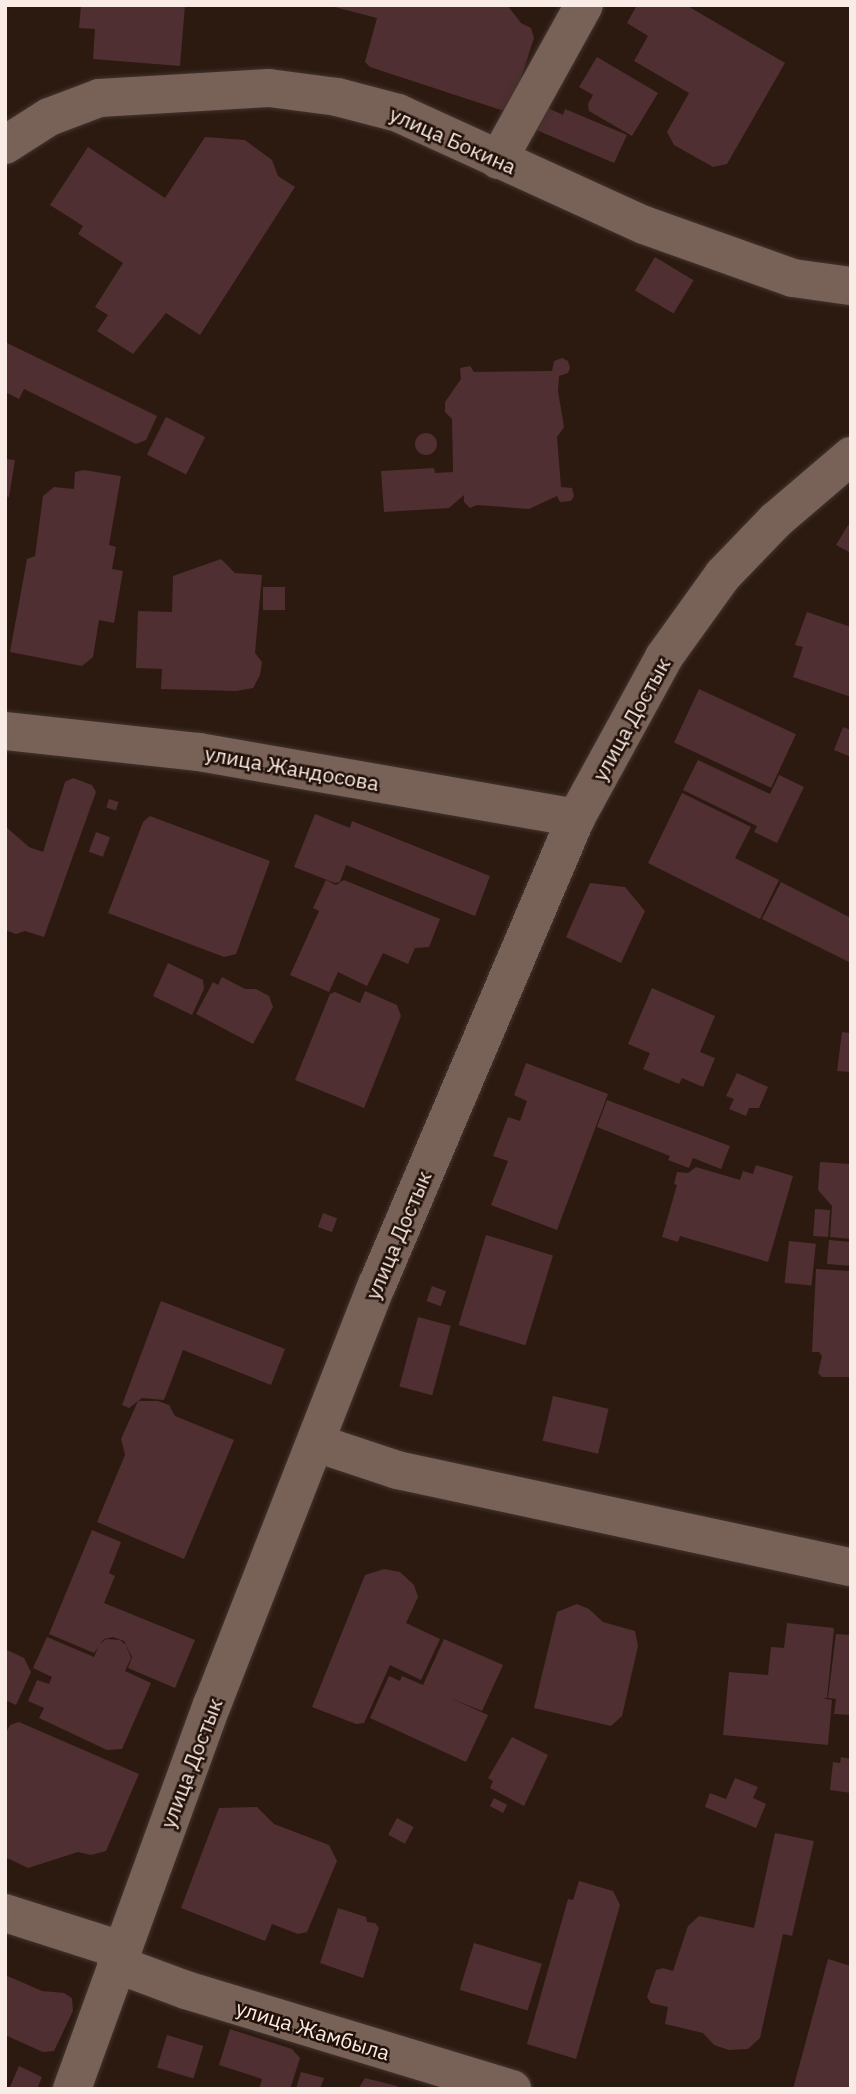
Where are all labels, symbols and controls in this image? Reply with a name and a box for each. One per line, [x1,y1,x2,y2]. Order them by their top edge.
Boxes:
street label: улица Бокина [386,101,520,179]
street label: улица Достык [587,653,675,785]
street label: улица Жандосова [203,740,381,796]
street label: улица Достык [360,1167,436,1303]
street label: улица Достык [155,1694,227,1832]
street label: улица Жамбыла [233,1995,393,2065]

